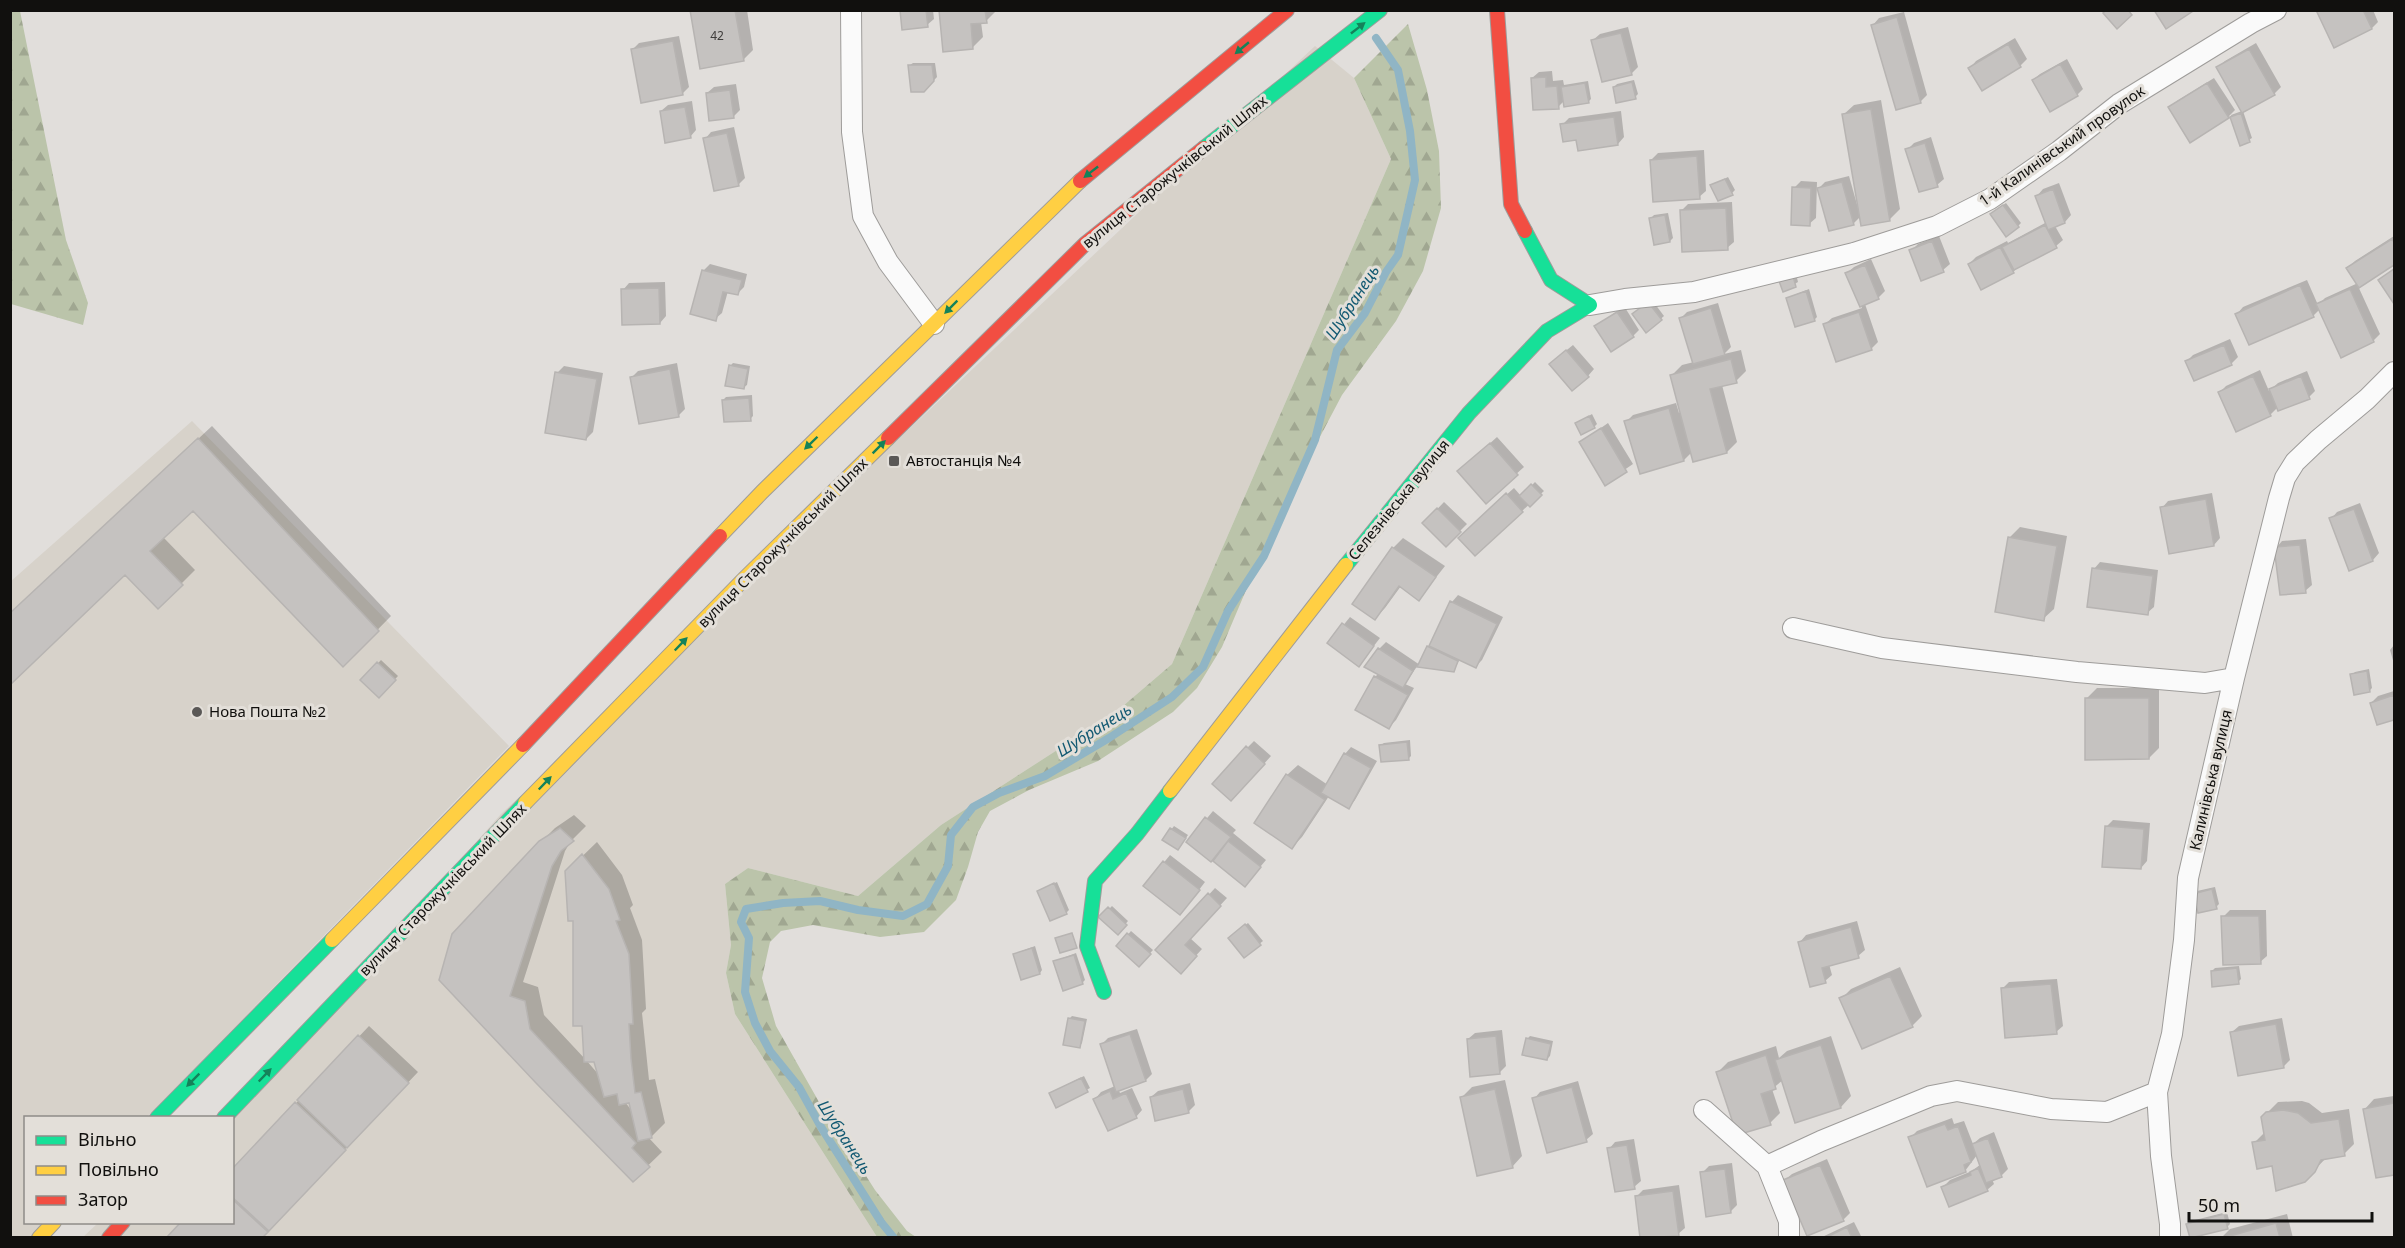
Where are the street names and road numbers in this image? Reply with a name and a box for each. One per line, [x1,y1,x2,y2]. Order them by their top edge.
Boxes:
street label: 1-й Калинівський провулок [1975,80,2148,210]
street label: вулиця Старожучківський Шлях [1078,90,1271,252]
street label: Селезнівська вулиця [1343,435,1453,564]
street label: вулиця Старожучківський Шлях [693,453,872,632]
street label: Калинівська вулиця [2184,707,2236,852]
street label: вулиця Старожучківський Шлях [354,798,530,980]

